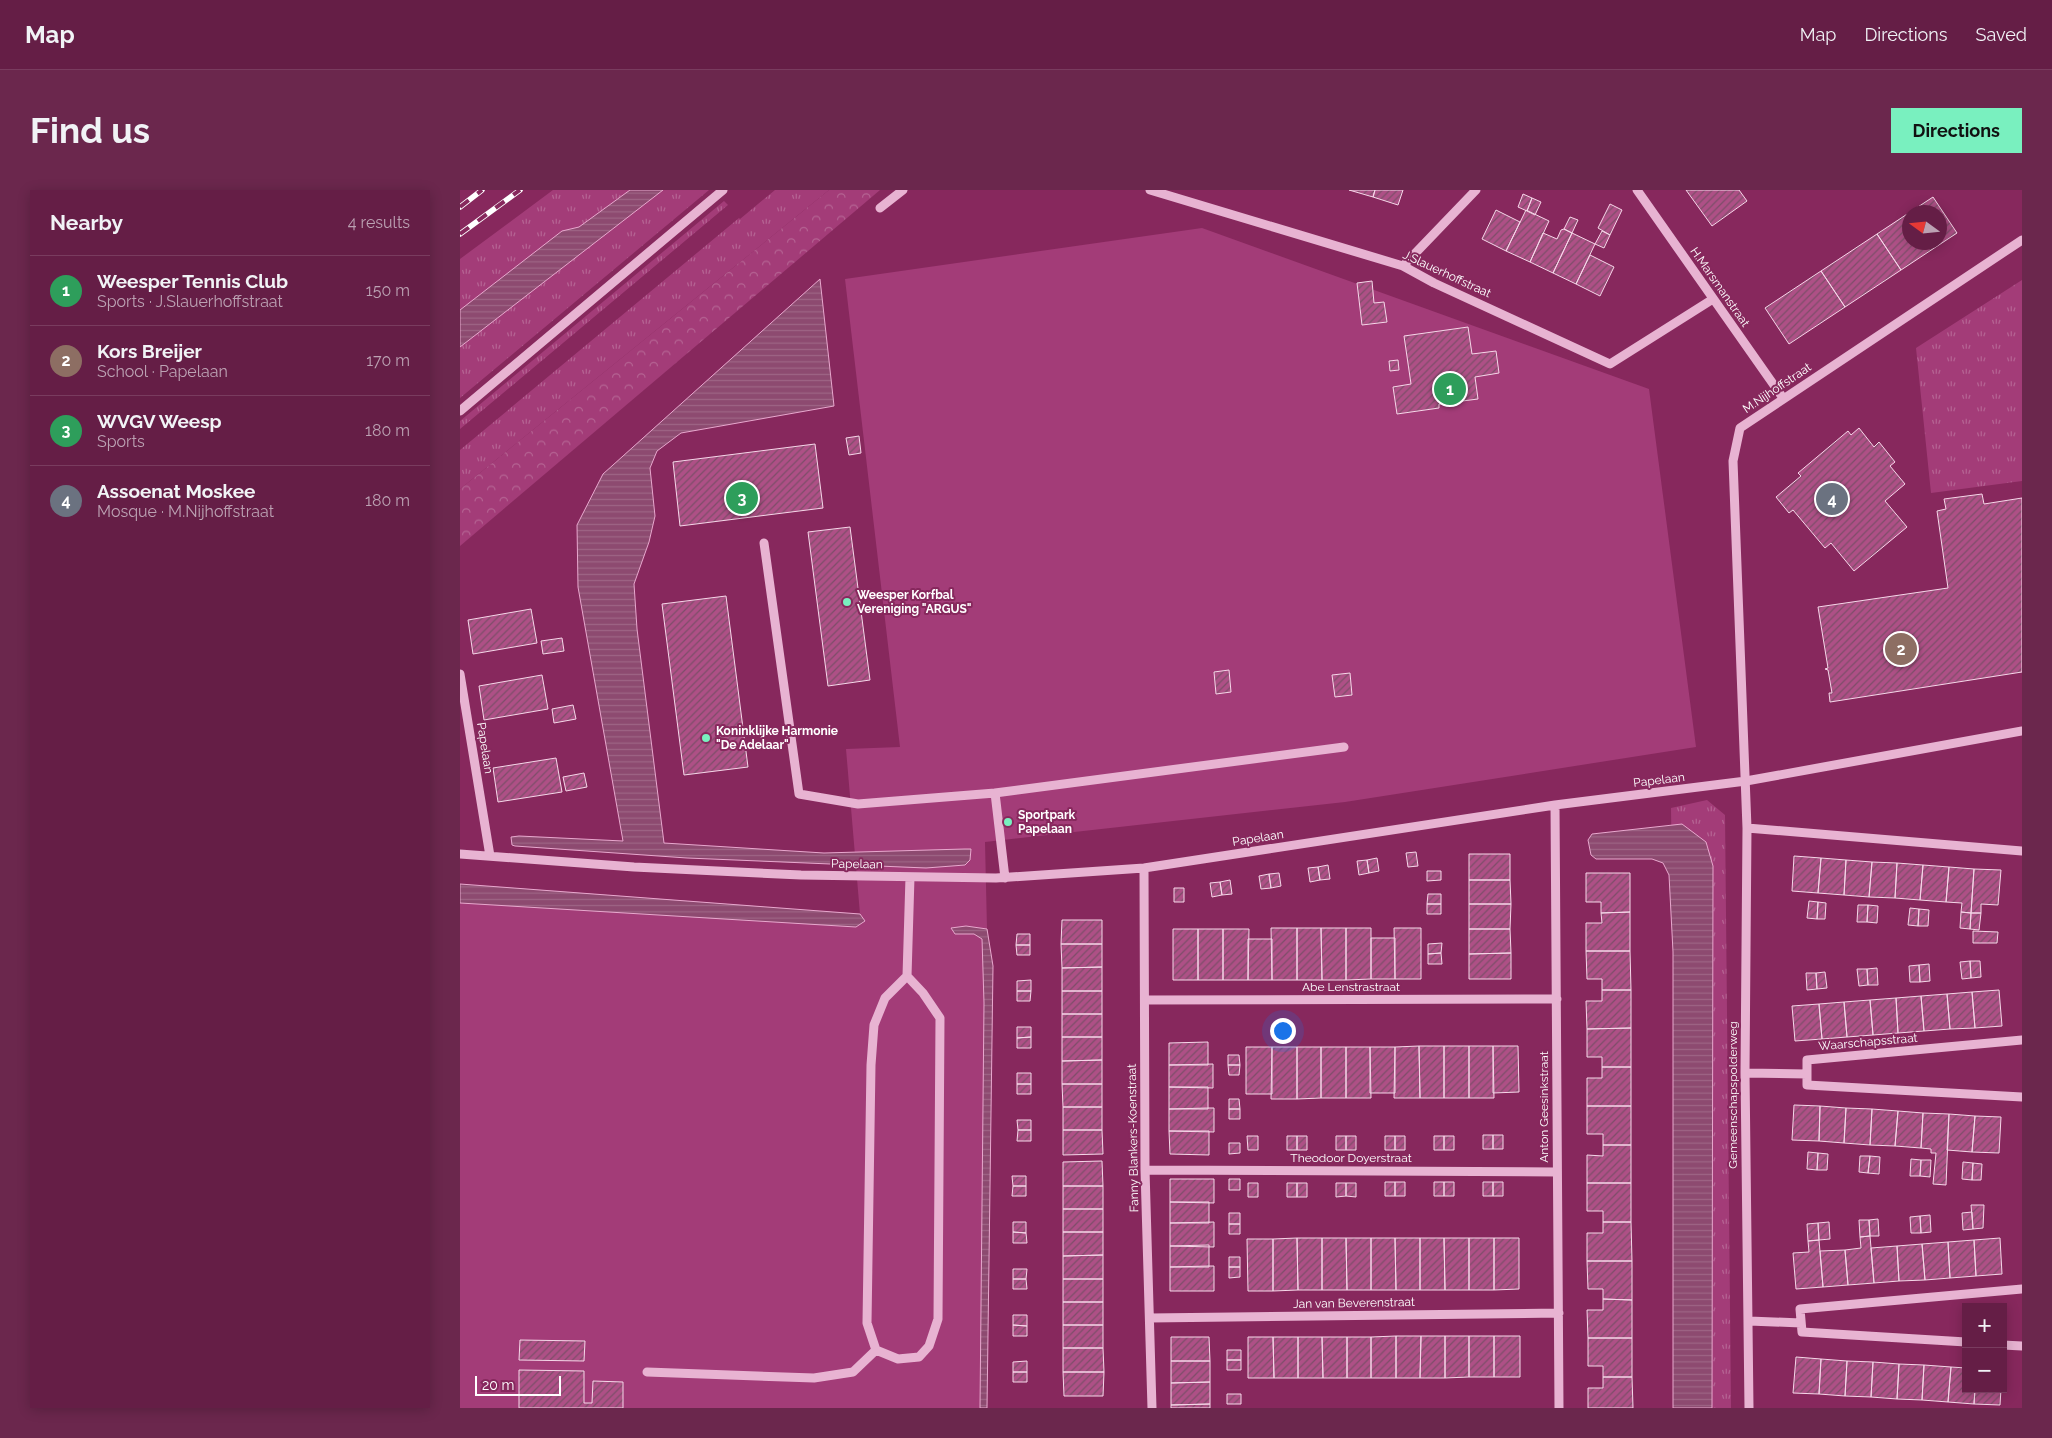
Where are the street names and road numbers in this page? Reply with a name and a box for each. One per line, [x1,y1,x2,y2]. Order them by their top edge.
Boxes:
street label: H.Marsmanstraat [1687,245,1753,329]
street label: J.Slauerhoffstraat [1401,247,1493,301]
street label: M.Nijhoffstraat [1740,360,1814,416]
street label: Papelaan [474,721,496,775]
street label: Papelaan [1632,770,1686,790]
street label: Papelaan [1231,827,1285,849]
street label: Papelaan [831,857,883,871]
street label: Abe Lenstrastraat [1302,980,1400,994]
street label: Gemeenschapspolderweg [1726,1021,1740,1169]
street label: Waarschapsstraat [1818,1031,1918,1053]
street label: Anton Geesinkstraat [1537,1051,1551,1163]
street label: Fanny Blankers-Koenstraat [1125,1064,1141,1212]
street label: Theodoor Doyerstraat [1290,1151,1412,1165]
street label: Jan van Beverenstraat [1293,1295,1415,1311]

